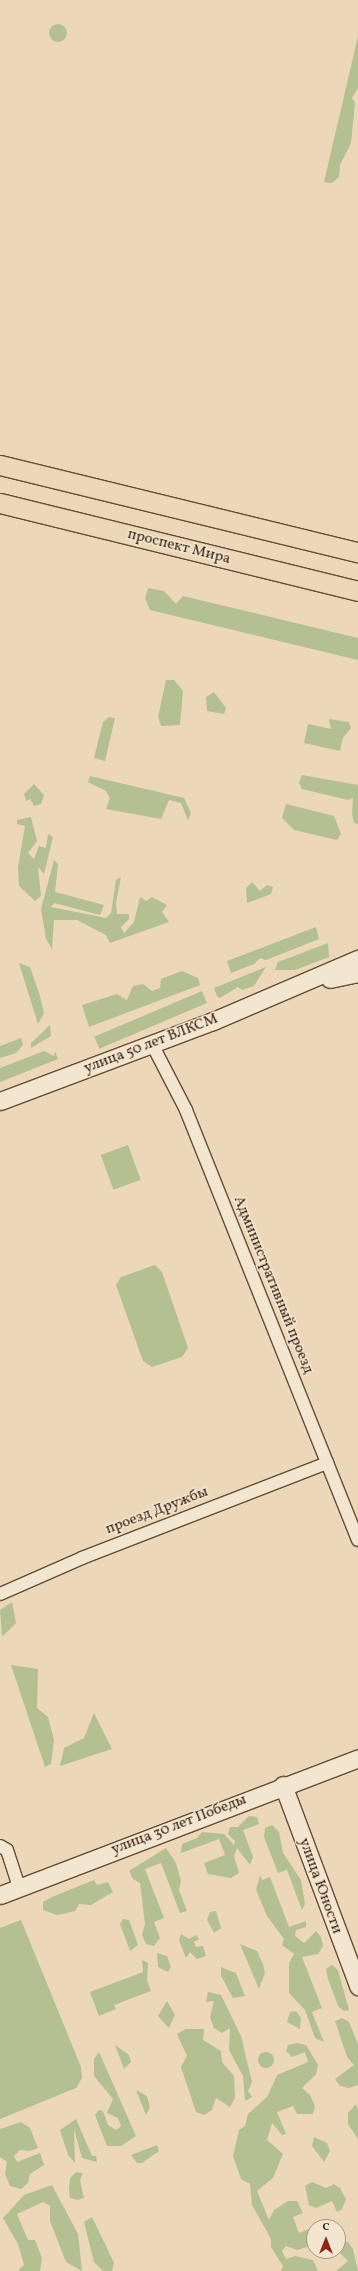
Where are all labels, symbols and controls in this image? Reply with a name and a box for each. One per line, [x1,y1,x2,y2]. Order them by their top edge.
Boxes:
street label: проспект Мира [126,526,232,568]
street label: улица 50 лет ВЛКСМ [82,1010,220,1078]
street label: Административный проезд [229,1194,317,1376]
street label: проезд Дружбы [103,1483,211,1539]
street label: улица 30 лет Победы [109,1791,249,1859]
street label: улица Юности [294,1836,346,1936]
north arrow [306,2219,346,2259]
text: С [322,2220,330,2235]

